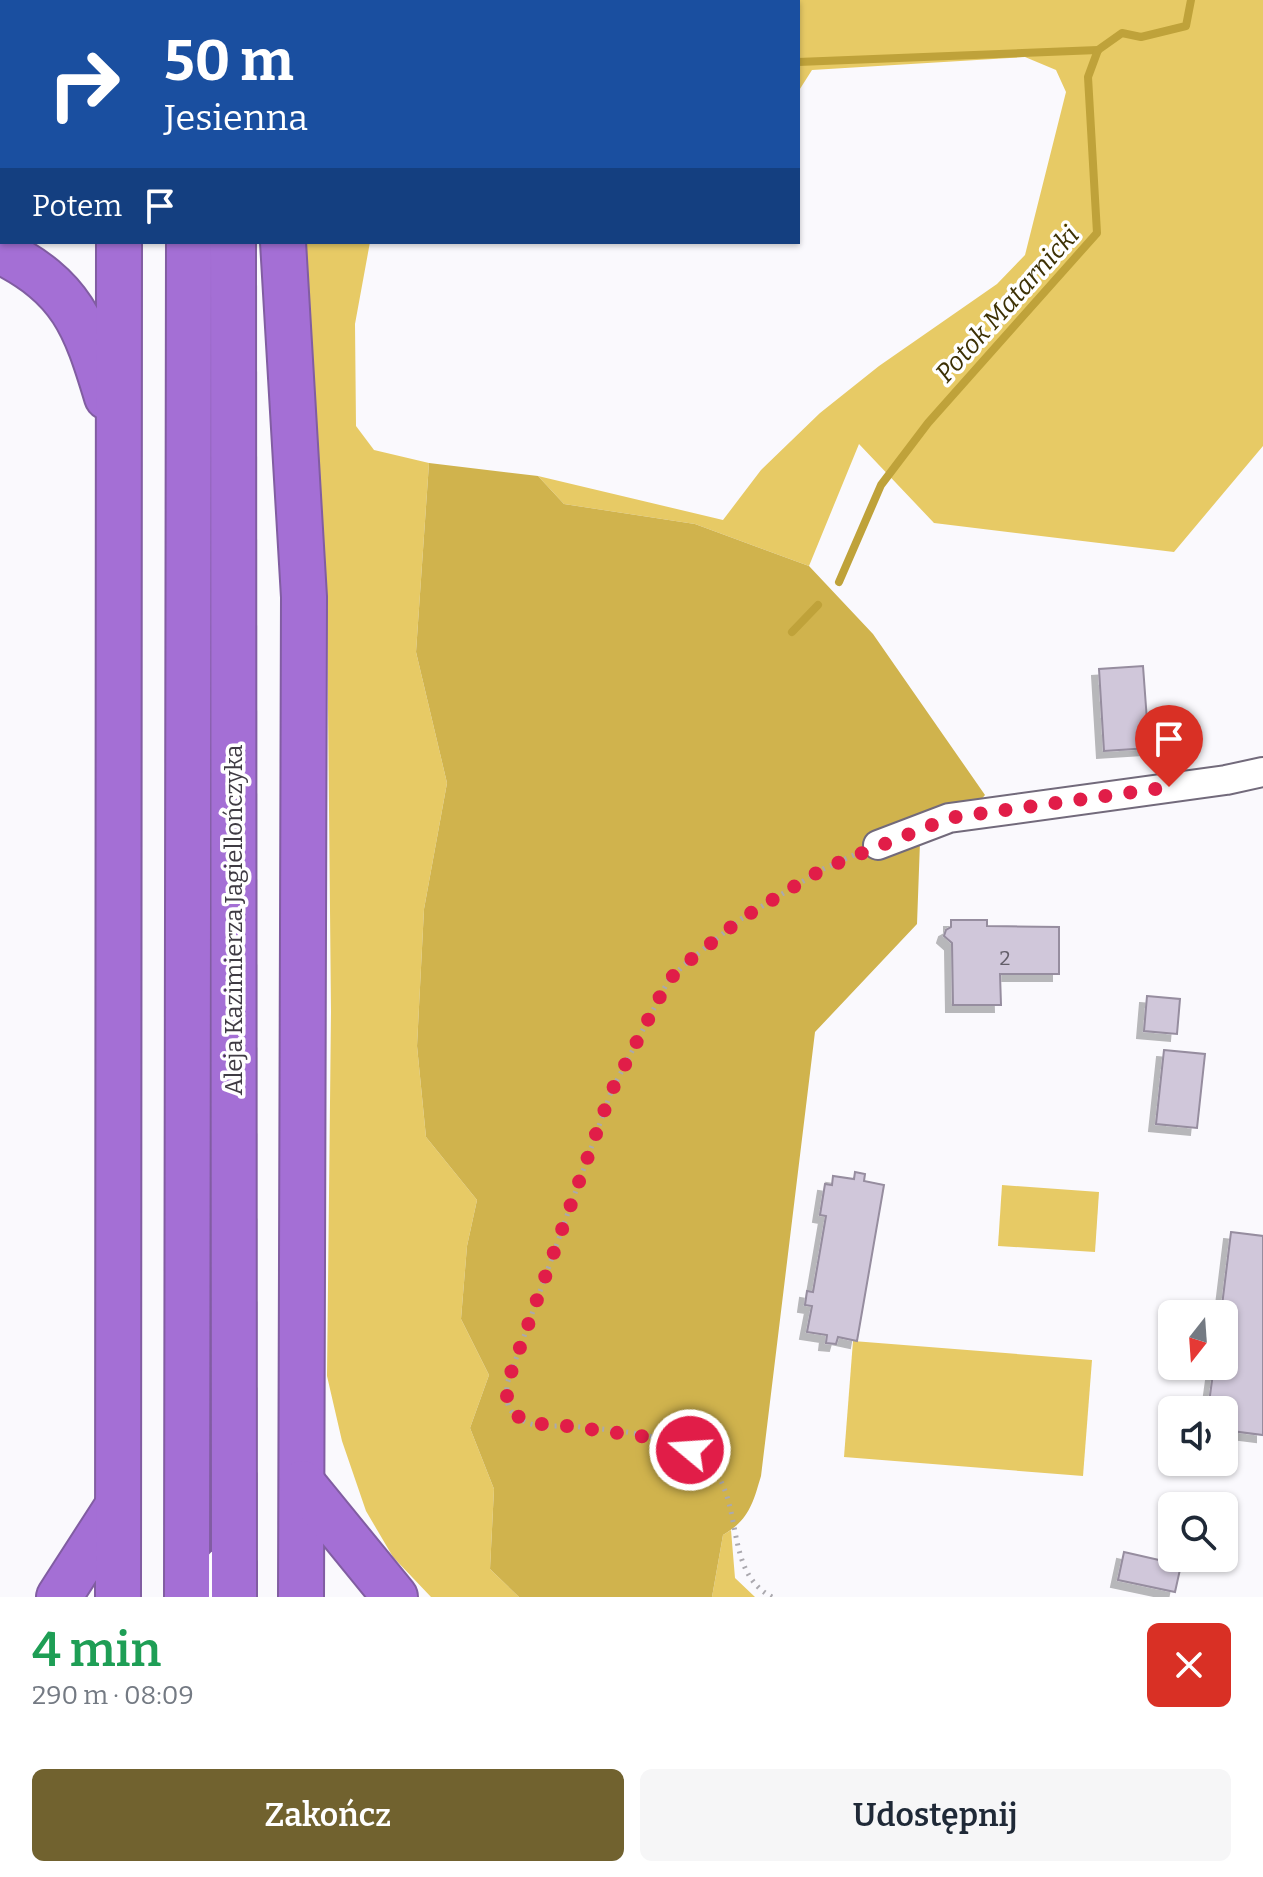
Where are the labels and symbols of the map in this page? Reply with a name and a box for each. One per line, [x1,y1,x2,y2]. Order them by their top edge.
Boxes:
water label: Potok Matarnicki [929,220,1086,389]
pin [1135,705,1203,787]
street label: Aleja Kazimierza Jagiellończyka [220,745,248,1095]
house number: 2 [1000,946,1010,970]
north arrow [1158,1300,1238,1380]
position arrow [648,1408,732,1492]

